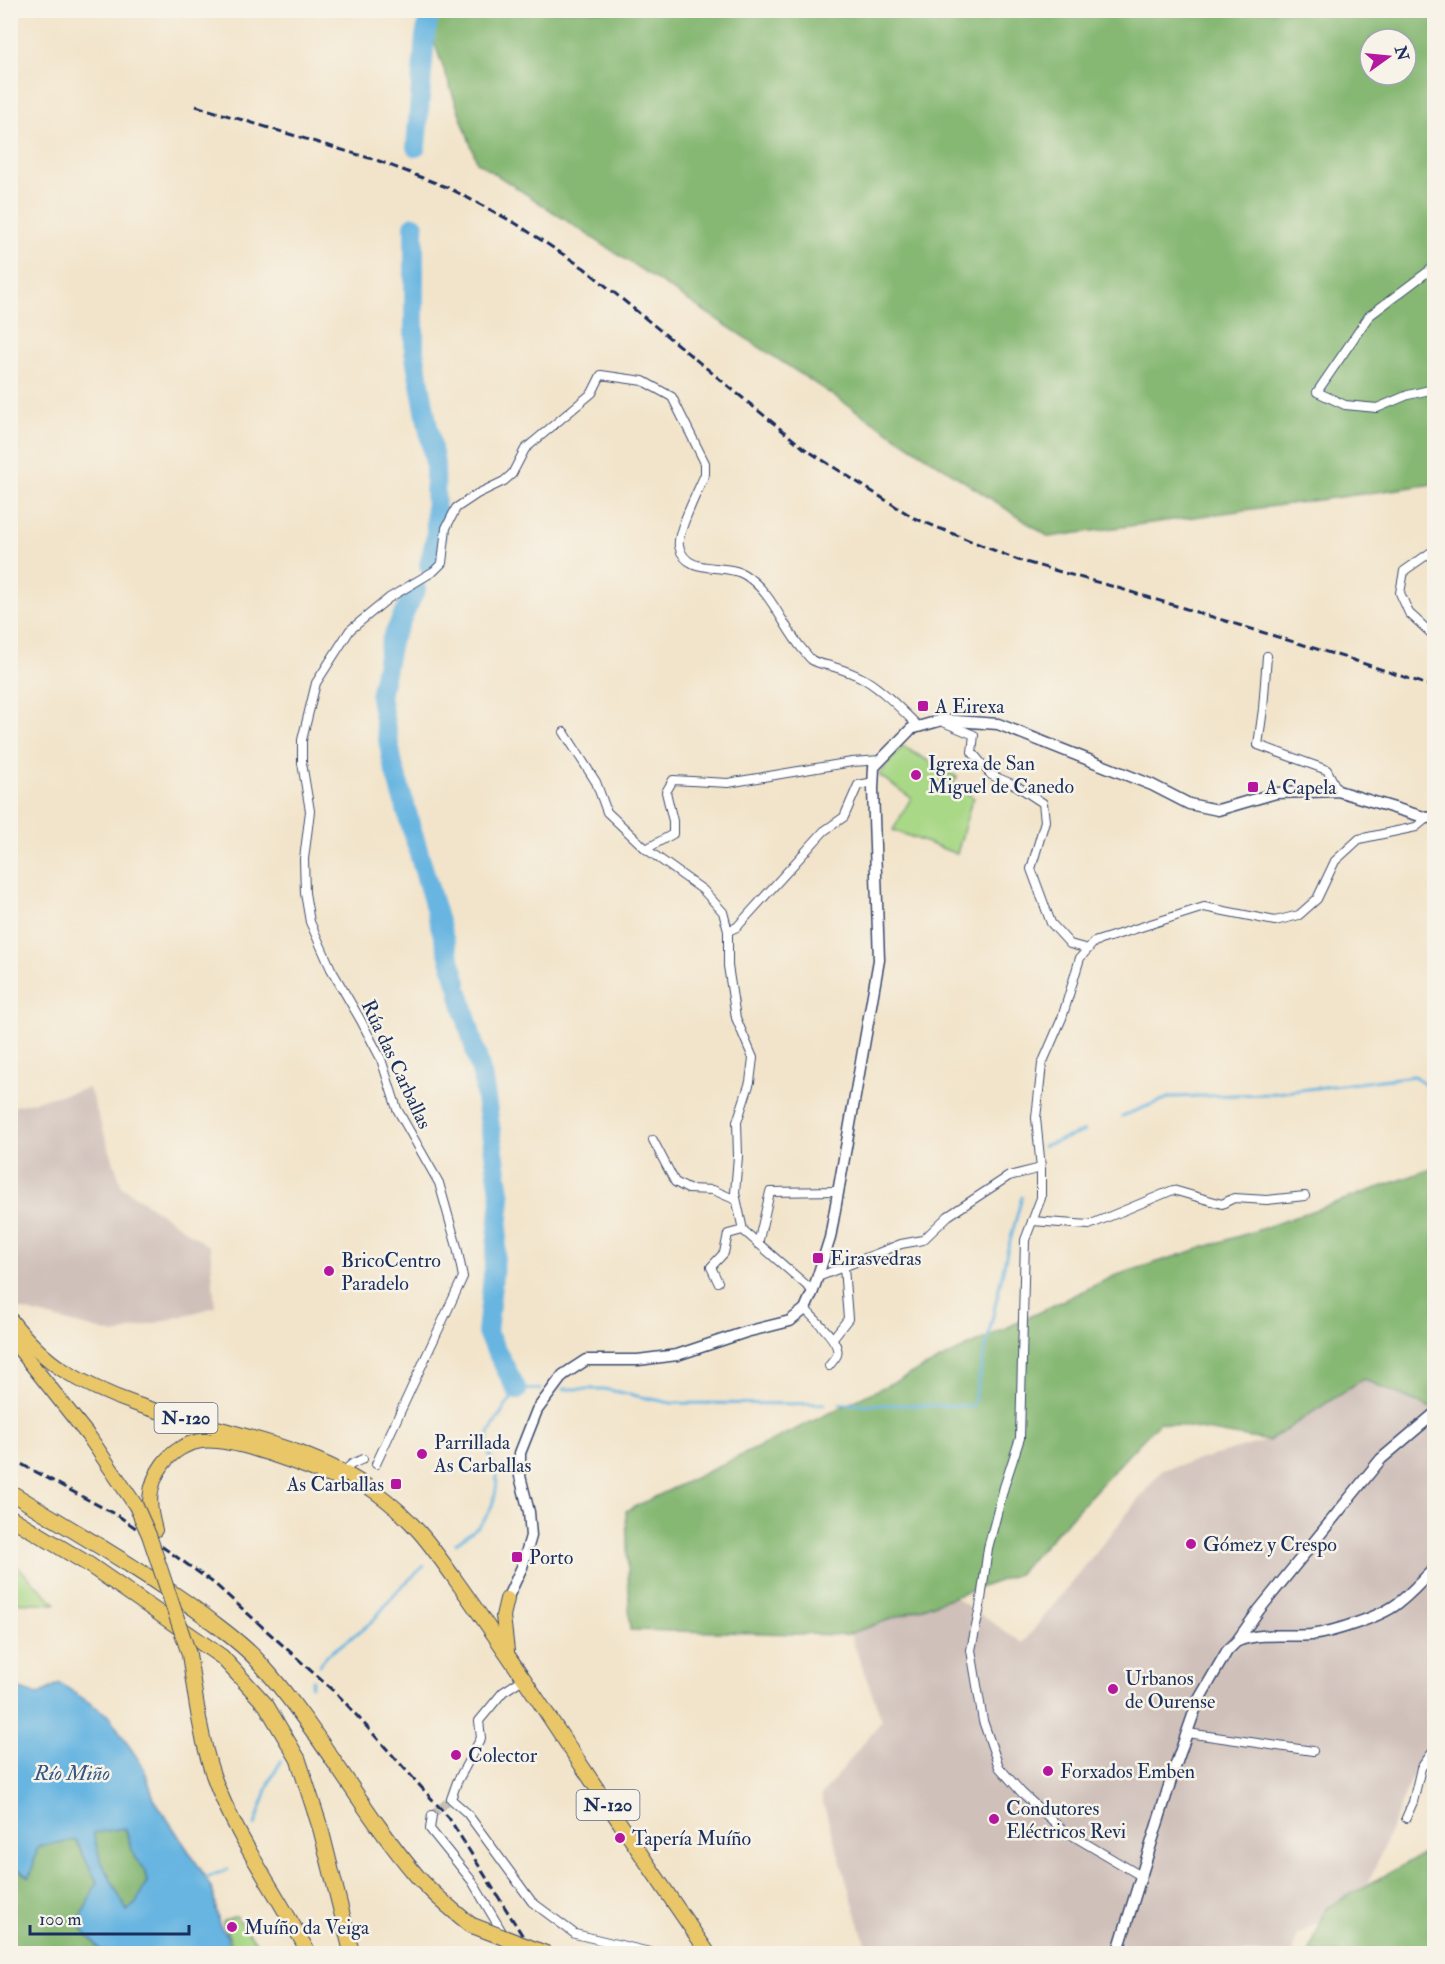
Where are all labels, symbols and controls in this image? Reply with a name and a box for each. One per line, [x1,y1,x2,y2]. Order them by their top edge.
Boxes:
north arrow [1358,27,1418,87]
text: N [1390,43,1413,64]
place label: A Eirexa [934,694,1005,719]
marker: A Eirexa [916,699,930,713]
place label: Igrexa de San Miguel de Canedo [928,751,1074,799]
marker: Igrexa de San Miguel de Canedo [909,768,923,782]
place label: A Capela [1264,775,1337,801]
marker: A Capela [1246,780,1260,794]
street label: Rúa das Carballas [356,996,437,1133]
place label: Eirasvedras [830,1246,922,1271]
place label: BricoCentro Paradelo [341,1248,441,1296]
marker: Eirasvedras [811,1251,825,1265]
marker: BricoCentro Paradelo [322,1264,336,1278]
road number: N-120 [154,1403,218,1433]
place label: Parrillada As Carballas [433,1430,532,1478]
marker: Parrillada As Carballas [415,1447,429,1461]
place label: As Carballas [286,1472,384,1497]
marker: As Carballas [389,1477,403,1491]
place label: Gómez y Crespo [1203,1532,1337,1558]
marker: Gómez y Crespo [1184,1537,1198,1551]
place label: Porto [529,1545,573,1570]
marker: Porto [510,1550,524,1564]
place label: Urbanos de Ourense [1125,1666,1215,1714]
marker: Urbanos de Ourense [1106,1682,1120,1696]
place label: Colector [468,1743,538,1768]
marker: Colector [449,1748,463,1762]
place label: Forxados Emben [1060,1759,1195,1784]
water label: Río Miño [33,1760,110,1787]
marker: Forxados Emben [1041,1764,1055,1778]
road number: N-120 [576,1790,640,1820]
place label: Condutores Eléctricos Revi [1006,1796,1126,1844]
marker: Condutores Eléctricos Revi [987,1812,1001,1826]
place label: Tapería Muíño [632,1826,751,1852]
marker: Tapería Muíño [613,1831,627,1845]
scale bar [30,1898,189,1936]
text: 100 m [39,1908,82,1931]
place label: Muíño da Veiga [244,1915,370,1940]
marker: Muíño da Veiga [225,1920,239,1934]

